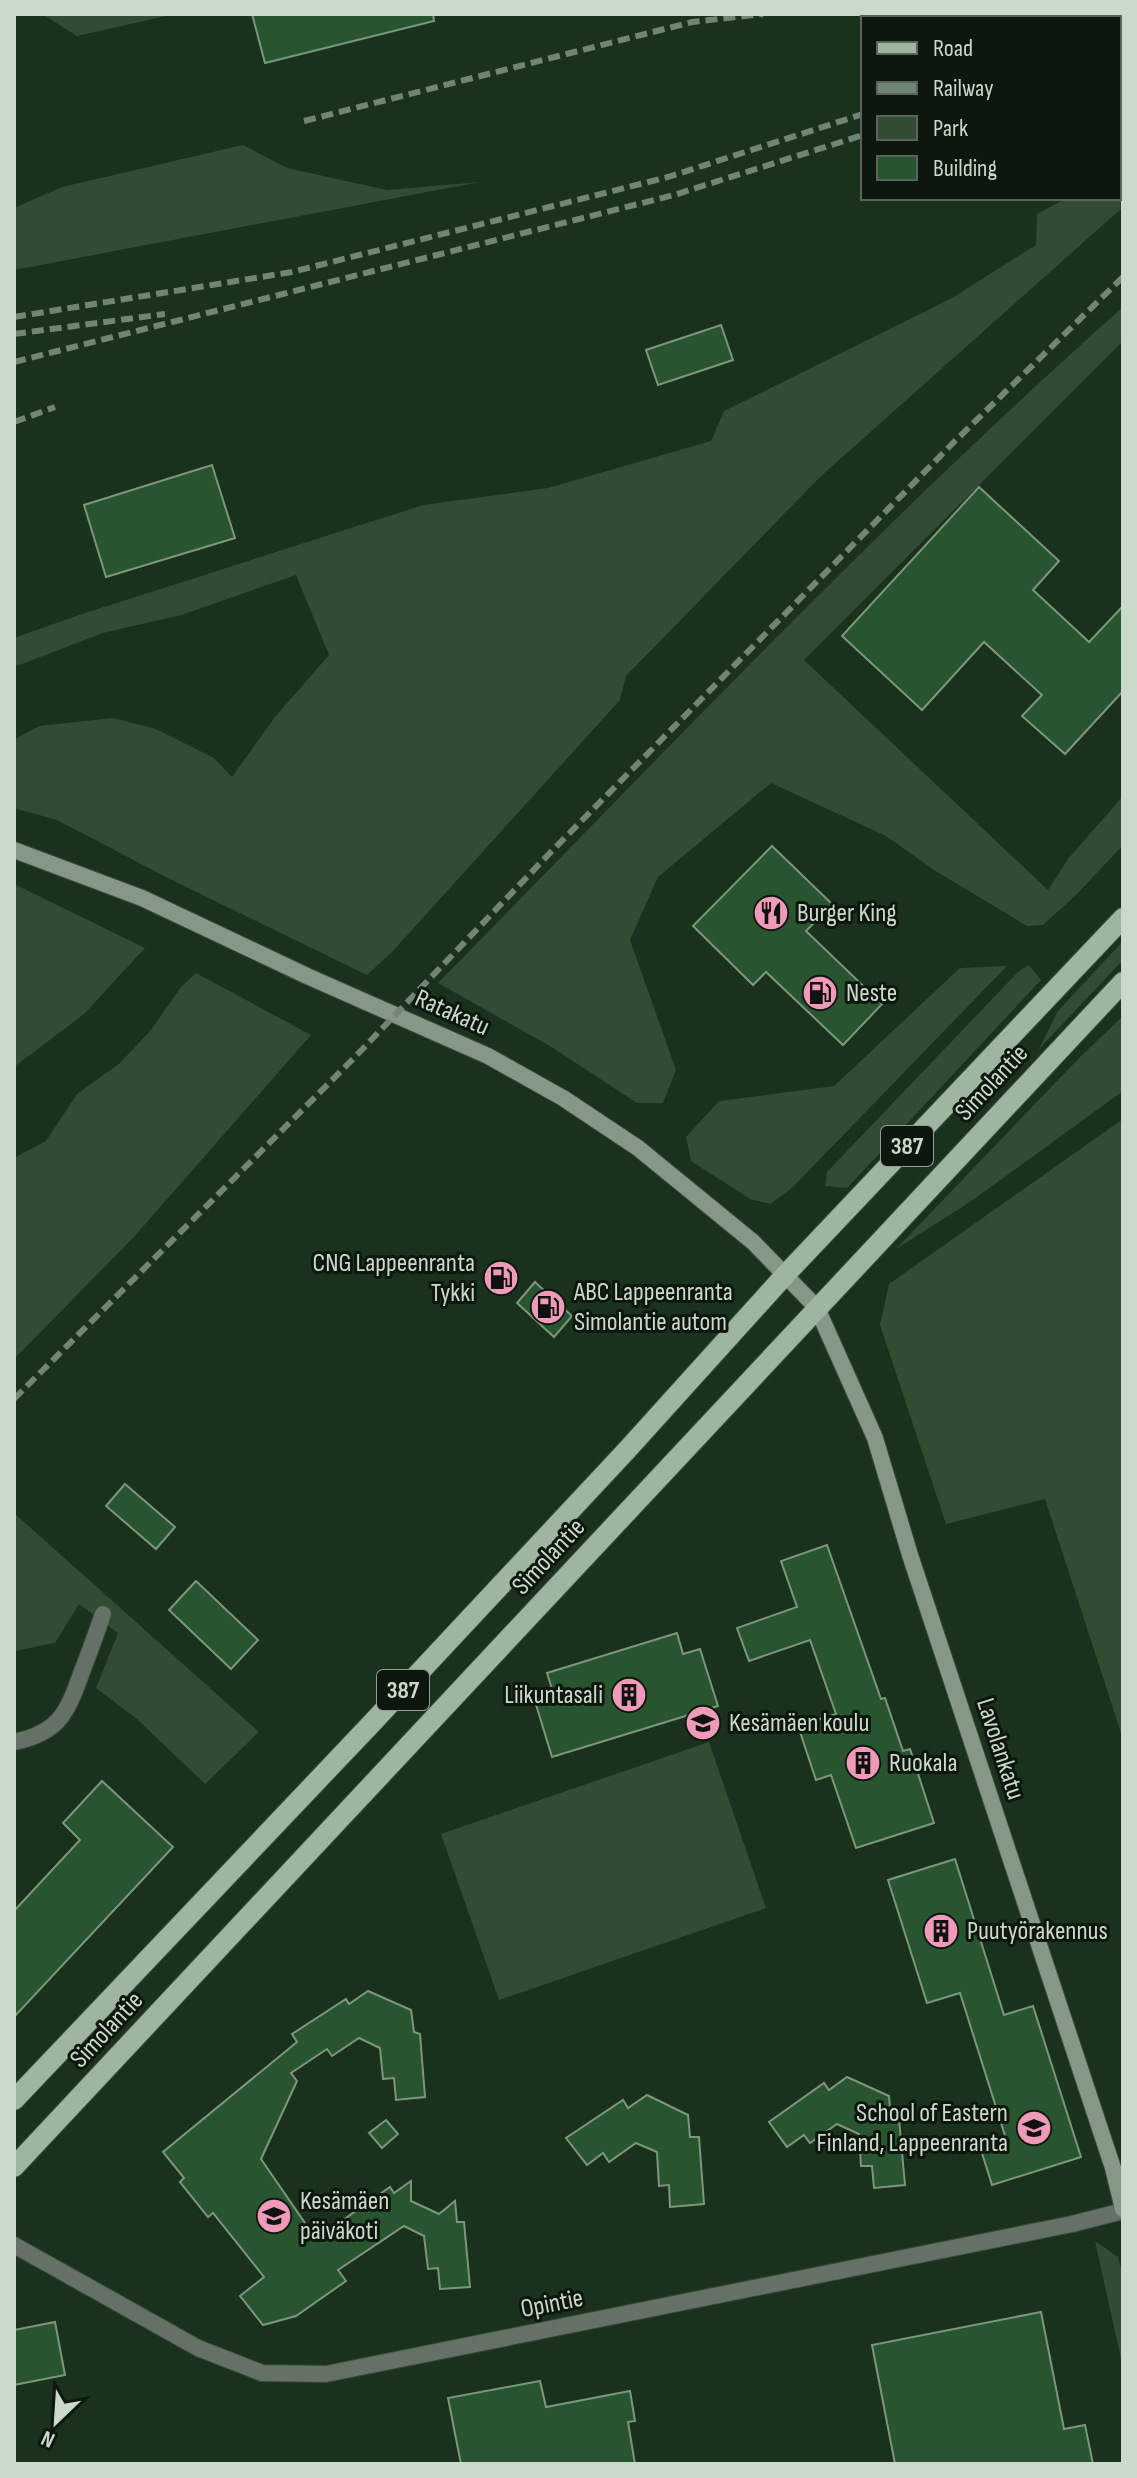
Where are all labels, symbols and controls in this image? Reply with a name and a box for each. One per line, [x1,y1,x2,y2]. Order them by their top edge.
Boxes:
legend [861,16,1121,200]
text: Road [933,34,973,63]
text: Railway [933,74,993,103]
text: Park [933,114,968,143]
text: Building [933,154,997,183]
restaurant icon: Burger King [752,894,790,932]
place label: Burger King [797,898,897,929]
fuel station icon: Neste [801,974,839,1012]
place label: Neste [846,978,897,1009]
street label: Ratakatu [410,983,494,1043]
street label: Simolantie [949,1038,1035,1128]
road number: 387 [881,1126,933,1166]
place label: CNG Lappeenranta Tykki [313,1248,475,1309]
fuel station icon: CNG Lappeenranta Tykki [482,1259,520,1297]
place label: ABC Lappeenranta Simolantie autom [573,1277,733,1338]
fuel station icon: ABC Lappeenranta Simolantie autom [529,1288,567,1326]
street label: Simolantie [506,1512,592,1602]
road number: 387 [377,1670,429,1710]
building icon: Liikuntasali [610,1676,648,1714]
place label: Liikuntasali [504,1680,603,1711]
street label: Lavolankatu [969,1694,1031,1804]
school or university icon: Kesämäen koulu [684,1704,722,1742]
place label: Kesämäen koulu [729,1708,869,1739]
building icon: Ruokala [844,1744,882,1782]
place label: Ruokala [889,1748,957,1779]
building icon: Puutyörakennus [922,1912,960,1950]
place label: Puutyörakennus [967,1916,1108,1947]
street label: Simolantie [64,1985,150,2075]
place label: School of Eastern Finland, Lappeenranta [817,2098,1008,2159]
school or university icon: School of Eastern Finland, Lappeenranta [1015,2109,1053,2147]
place label: Kesämäen päiväkoti [300,2186,389,2247]
school or university icon: Kesämäen päiväkoti [255,2197,293,2235]
street label: Opintie [518,2283,586,2325]
north arrow [16,2382,96,2462]
text: N [37,2424,59,2453]

